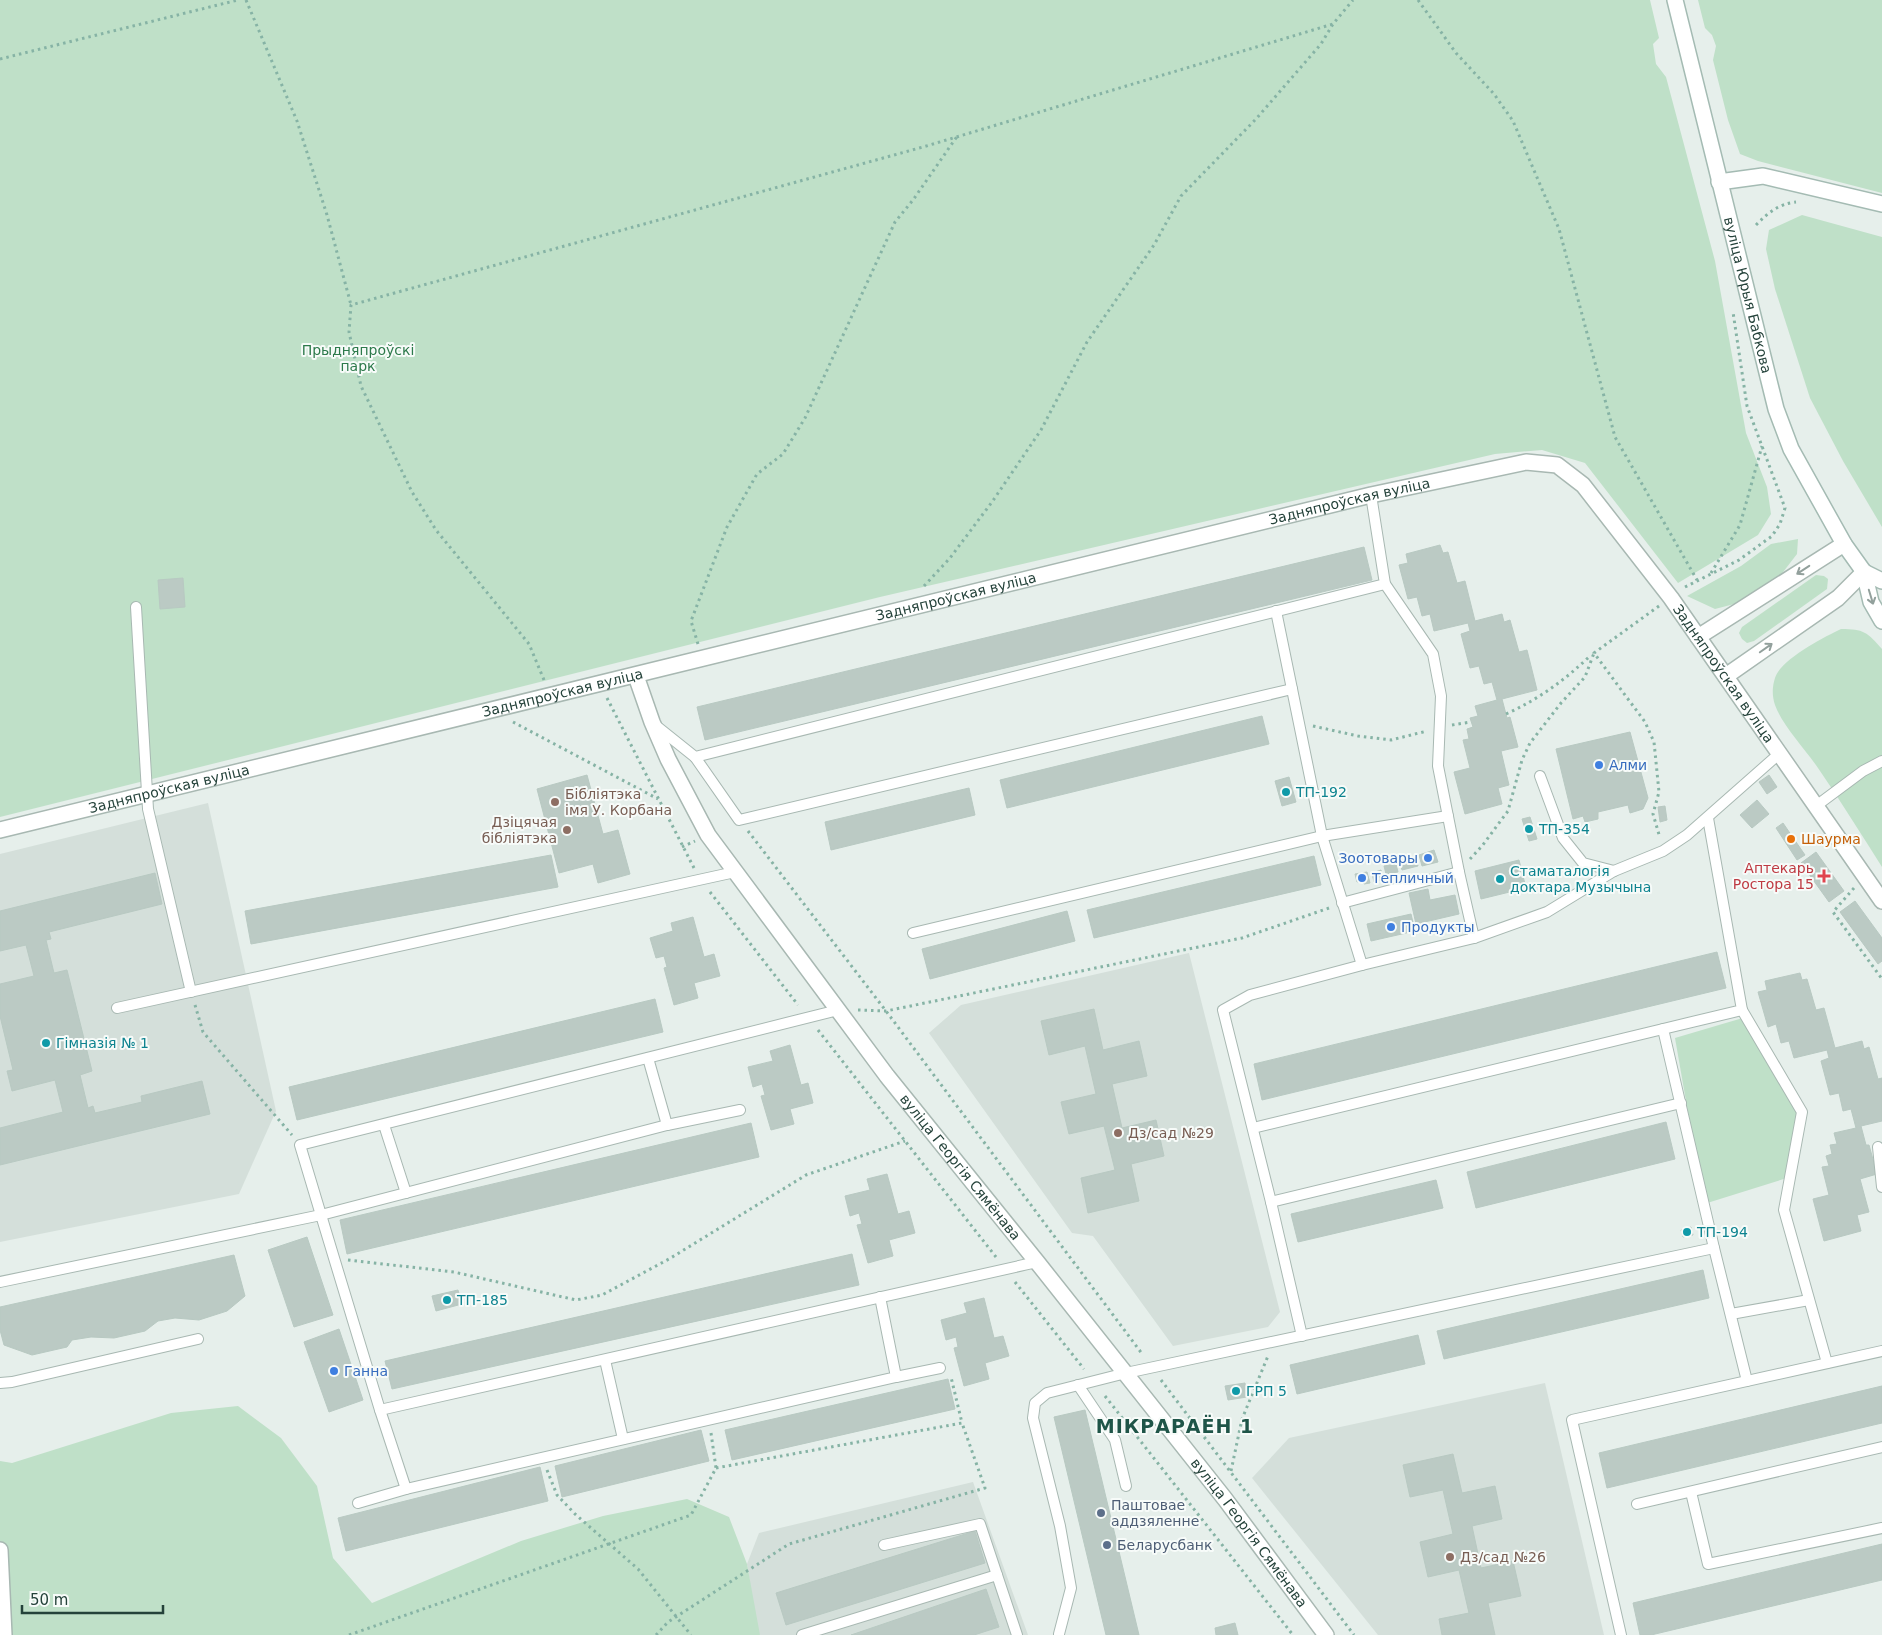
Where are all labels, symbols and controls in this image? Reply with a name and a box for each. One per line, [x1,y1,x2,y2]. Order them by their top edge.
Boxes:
street label: вуліца Юрыя Бабкова [1721,215,1775,375]
park label: Прыдняпроўскі парк [302,342,414,374]
street label: Задняпроўская вуліца [1267,475,1431,528]
one-way arrow [1797,565,1811,575]
street label: Задняпроўская вуліца [874,569,1038,624]
one-way arrow [1866,589,1876,605]
street label: Задняпроўская вуліца [1670,601,1777,746]
one-way arrow [1759,643,1773,653]
street label: Задняпроўская вуліца [480,665,644,720]
place label: Алми [1609,757,1647,773]
marker: Алми [1593,759,1605,771]
street label: Задняпроўская вуліца [87,761,251,816]
place label: ТП-192 [1295,784,1347,800]
place label: Бібліятэка імя У. Корбана [565,786,672,818]
marker: ТП-192 [1280,786,1292,798]
marker: Бібліятэка імя У. Корбана [549,796,561,808]
place label: Дзіцячая бібліятэка [482,814,557,846]
place label: ТП-354 [1538,821,1590,837]
marker: ТП-354 [1523,823,1535,835]
marker: Дзіцячая бібліятэка [561,824,573,836]
place label: Шаурма [1801,831,1861,847]
marker: Шаурма [1785,833,1797,845]
place label: Зоотовары [1338,850,1418,866]
marker: Зоотовары [1422,852,1434,864]
place label: Аптекарь Ростора 15 [1733,860,1814,892]
place label: Стаматалогія доктара Музычына [1510,863,1651,895]
place label: Тепличный [1371,870,1454,886]
marker: Аптекарь Ростора 15 [1818,870,1830,882]
marker: Тепличный [1356,872,1368,884]
marker: Стаматалогія доктара Музычына [1494,873,1506,885]
place label: Продукты [1401,919,1475,935]
marker: Продукты [1385,921,1397,933]
place label: Гімназія № 1 [56,1035,149,1051]
marker: Гімназія № 1 [40,1037,52,1049]
street label: вуліца Георгія Сямёнава [897,1091,1024,1243]
place label: Дз/сад №29 [1128,1125,1214,1141]
marker: Дз/сад №29 [1112,1127,1124,1139]
place label: ТП-194 [1696,1224,1748,1240]
marker: ТП-194 [1681,1226,1693,1238]
place label: ТП-185 [456,1292,508,1308]
marker: ТП-185 [441,1294,453,1306]
place label: Ганна [344,1363,388,1379]
marker: Ганна [328,1365,340,1377]
place label: ГРП 5 [1246,1383,1287,1399]
marker: ГРП 5 [1230,1385,1242,1397]
district label: МІКРАРАЁН 1 [1096,1414,1254,1437]
street label: вуліца Георгія Сямёнава [1188,1455,1311,1610]
place label: Паштовае аддзяленне [1111,1497,1199,1529]
marker: Паштовае аддзяленне [1095,1507,1107,1519]
place label: Беларусбанк [1117,1537,1212,1553]
marker: Беларусбанк [1101,1539,1113,1551]
place label: Дз/сад №26 [1460,1549,1546,1565]
marker: Дз/сад №26 [1444,1551,1456,1563]
scale bar [22,1582,164,1614]
text: 50 m [30,1591,68,1609]

